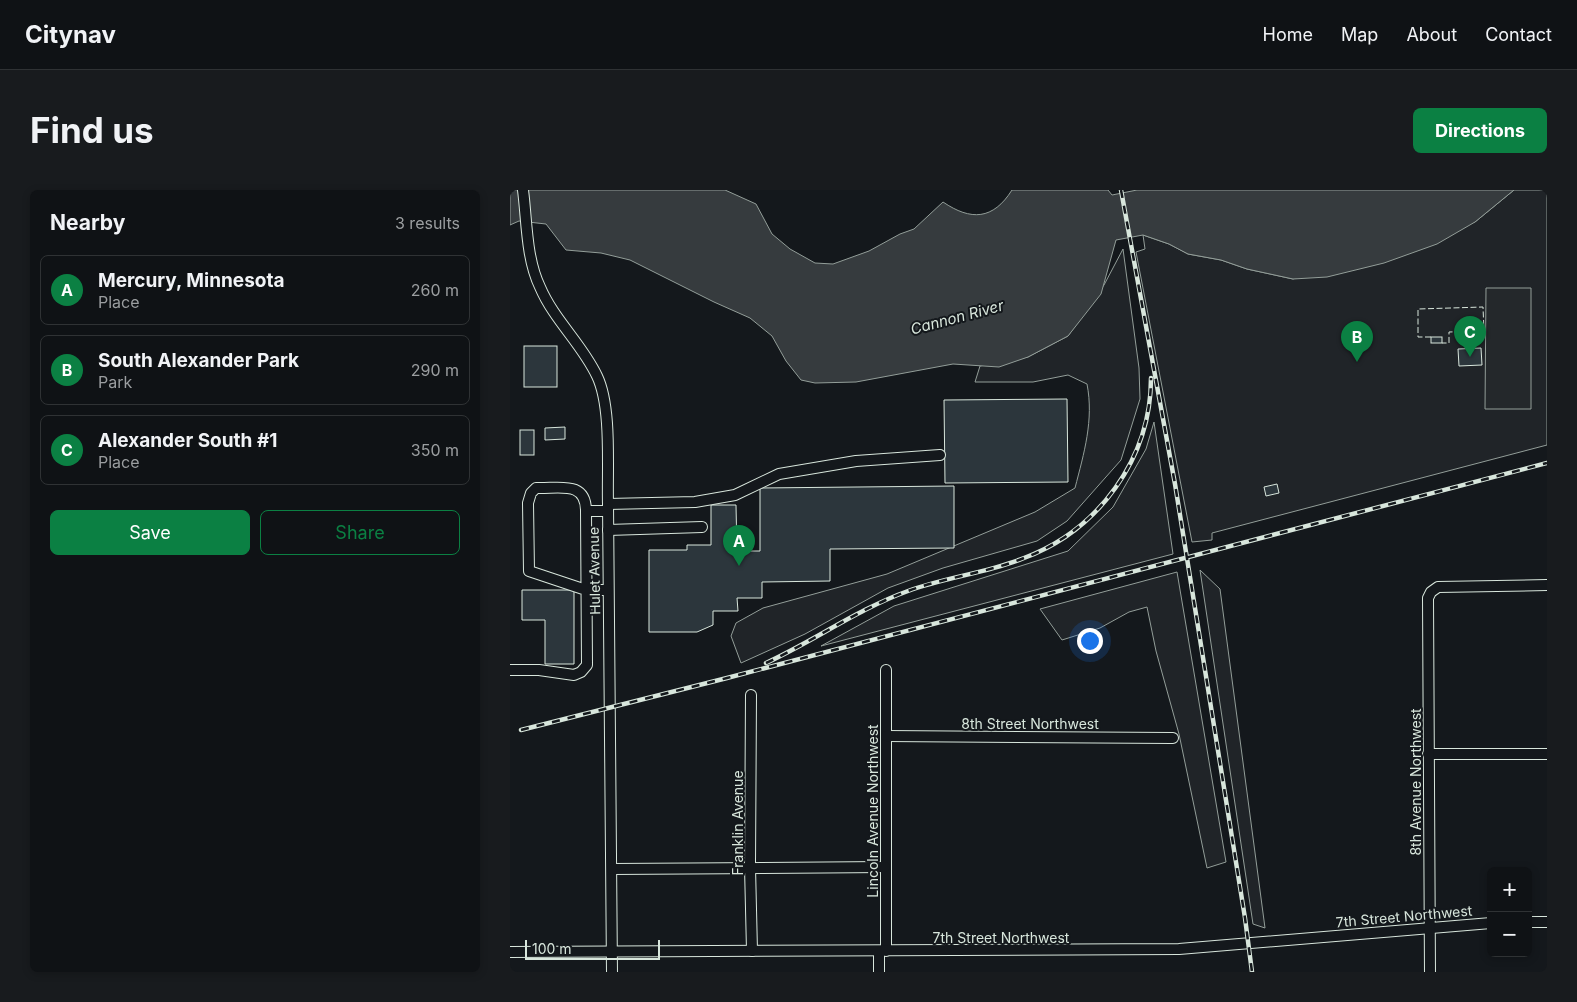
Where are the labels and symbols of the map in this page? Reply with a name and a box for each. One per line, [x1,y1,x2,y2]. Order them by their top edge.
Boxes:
water label: Cannon River [908,295,1006,339]
pin: C [1454,316,1486,357]
pin: B [1341,321,1373,362]
pin: A [723,525,755,566]
street label: Hulet Avenue [585,527,603,615]
your location [1077,628,1103,654]
street label: 8th Avenue Northwest [1407,708,1424,856]
street label: 8th Street Northwest [961,715,1099,732]
street label: Lincoln Avenue Northwest [864,724,881,898]
street label: Franklin Avenue [729,770,746,876]
street label: 7th Street Northwest [1335,902,1473,930]
street label: 7th Street Northwest [933,929,1070,946]
scale bar [525,937,660,960]

